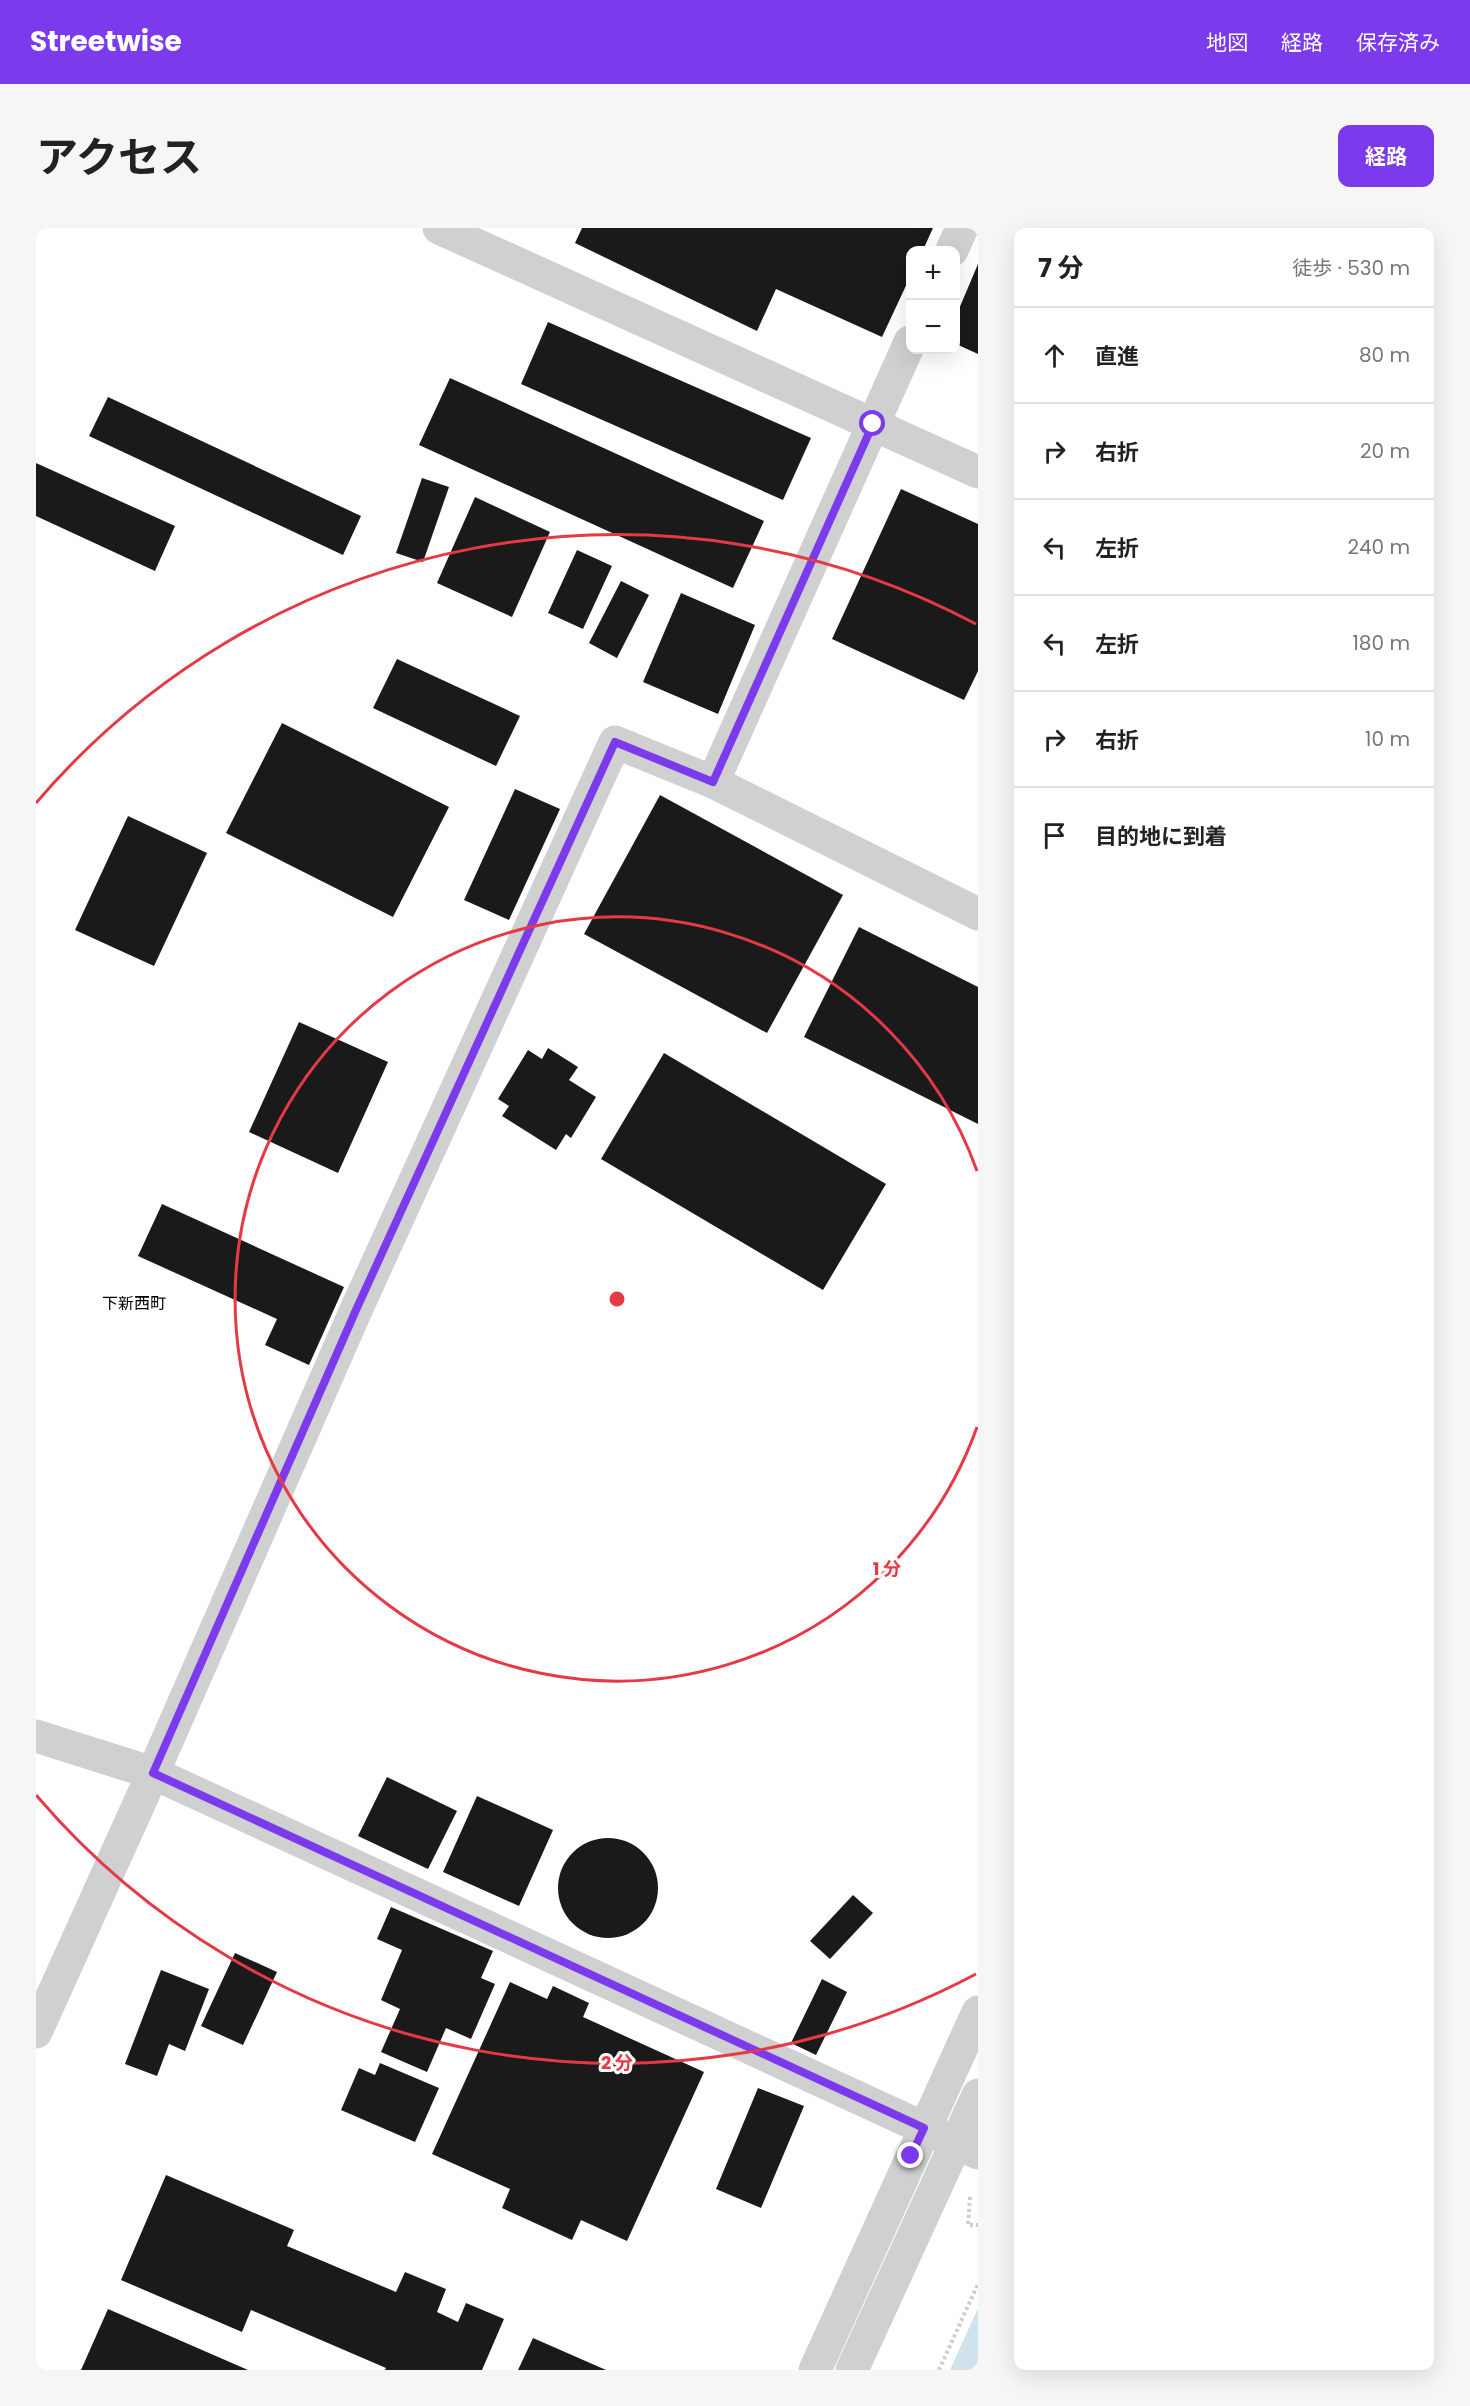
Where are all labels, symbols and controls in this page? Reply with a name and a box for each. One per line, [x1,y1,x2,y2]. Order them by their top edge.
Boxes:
text: Streetwise [30,22,182,61]
text: 地図 [1206,28,1248,57]
text: 経路 [1281,28,1323,57]
text: 保存済み [1356,28,1440,57]
button: 経路 [1338,125,1434,187]
text: アクセス [36,128,202,187]
map controls [906,246,960,354]
button: + [906,246,960,300]
text: 7 分 [1038,250,1083,286]
text: 徒歩 · 530 m [1292,254,1410,282]
button: − [906,300,960,354]
icon: ahead [1038,339,1071,372]
text: 直進 [1095,341,1139,372]
text: 80 m [1359,341,1410,369]
route start [859,410,885,436]
icon: right [1038,435,1071,468]
text: 右折 [1095,437,1139,468]
text: 20 m [1360,437,1410,465]
icon: left [1038,531,1071,564]
text: 左折 [1095,533,1139,564]
text: 240 m [1347,533,1410,561]
icon: left [1038,627,1071,660]
text: 左折 [1095,629,1139,660]
text: 180 m [1352,629,1410,657]
icon: right [1038,723,1071,756]
text: 右折 [1095,725,1139,756]
text: 10 m [1365,725,1410,753]
icon: arrive [1038,819,1071,852]
text: 目的地に到着 [1095,821,1227,852]
centre of rings [607,1289,627,1309]
district label: 下新西町 [102,1292,166,1315]
text: 1 分 [873,1556,901,1581]
text: 2 分 [601,2050,633,2075]
route end [897,2142,923,2168]

